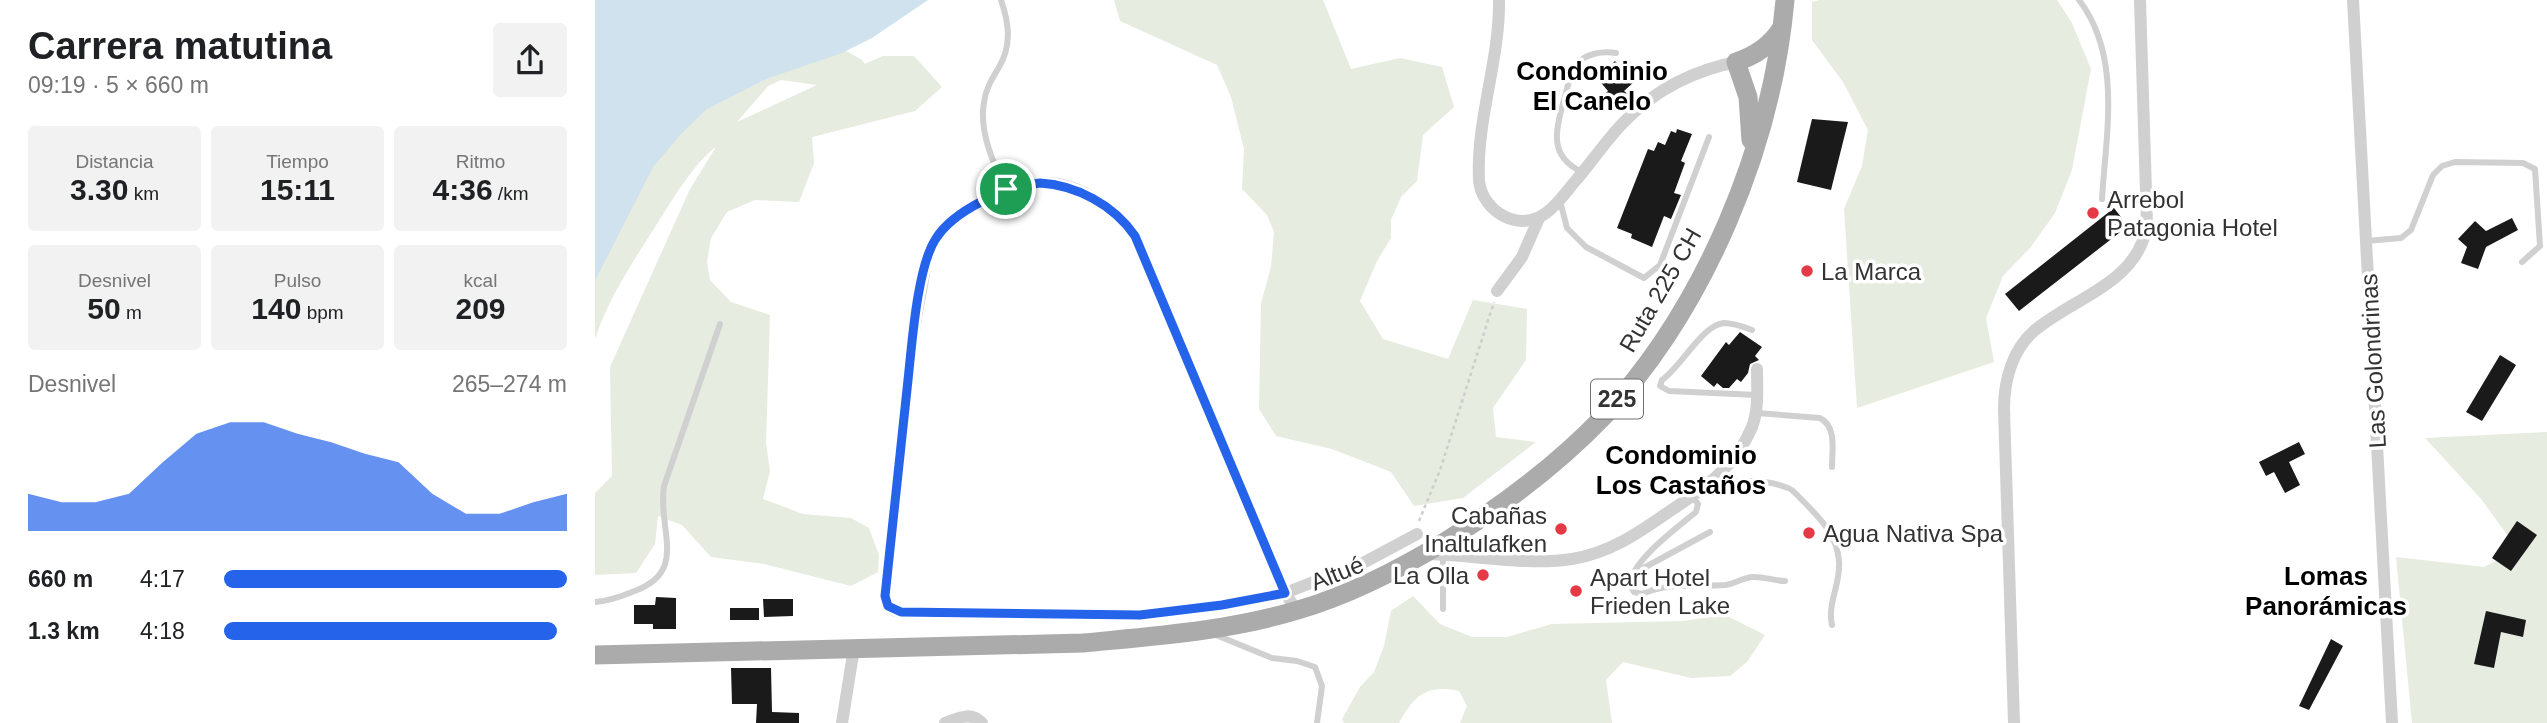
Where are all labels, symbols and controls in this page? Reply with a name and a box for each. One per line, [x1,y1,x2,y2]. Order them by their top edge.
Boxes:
button: share [493,23,567,97]
text: Carrera matutina [28,25,332,67]
district label: Condominio El Canelo [1516,56,1668,116]
text: 09:19 · 5 × 660 m [28,72,209,98]
text: Distancia [75,151,154,172]
text: Tiempo [266,151,329,172]
text: Ritmo [456,151,505,172]
pin [976,159,1036,219]
icon: arrive [987,170,1025,208]
text: 3.30 [70,173,128,206]
text: 15:11 [260,173,335,206]
text: 4:36 [433,173,493,206]
text: km [128,183,159,204]
text: /km [493,183,528,204]
place label: Arrebol Patagonia Hotel [2107,186,2278,241]
marker: Arrebol Patagonia Hotel [2085,205,2101,221]
street label: Ruta 225 CH [1614,223,1706,357]
place label: La Marca [1821,258,1922,285]
marker: La Marca [1799,263,1815,279]
text: Desnivel [78,270,151,291]
text: Pulso [274,270,321,291]
text: kcal [464,270,497,291]
street label: Las Golondrinas [2355,273,2391,449]
text: 50 [87,292,121,325]
text: 140 [251,292,301,325]
text: 209 [455,292,506,325]
text: m [121,302,142,323]
text: bpm [301,302,344,323]
text: Desnivel [28,371,116,397]
text: 265–274 m [452,371,567,397]
road number: 225 [1591,380,1643,418]
district label: Condominio Los Castaños [1596,440,1766,500]
place label: Cabañas Inaltulafken [1424,502,1547,557]
place label: Agua Nativa Spa [1823,520,2004,547]
marker: Cabañas Inaltulafken [1553,521,1569,537]
marker: Agua Nativa Spa [1801,525,1817,541]
street label: Altué [1307,550,1367,596]
district label: Lomas Panorámicas [2245,561,2407,621]
place label: La Olla [1393,562,1470,589]
place label: Apart Hotel Frieden Lake [1590,564,1730,619]
text: 660 m [28,566,93,592]
text: 4:17 [140,566,185,592]
marker: La Olla [1475,567,1491,583]
marker: Apart Hotel Frieden Lake [1568,583,1584,599]
text: 1.3 km [28,618,100,644]
text: 4:18 [140,618,185,644]

